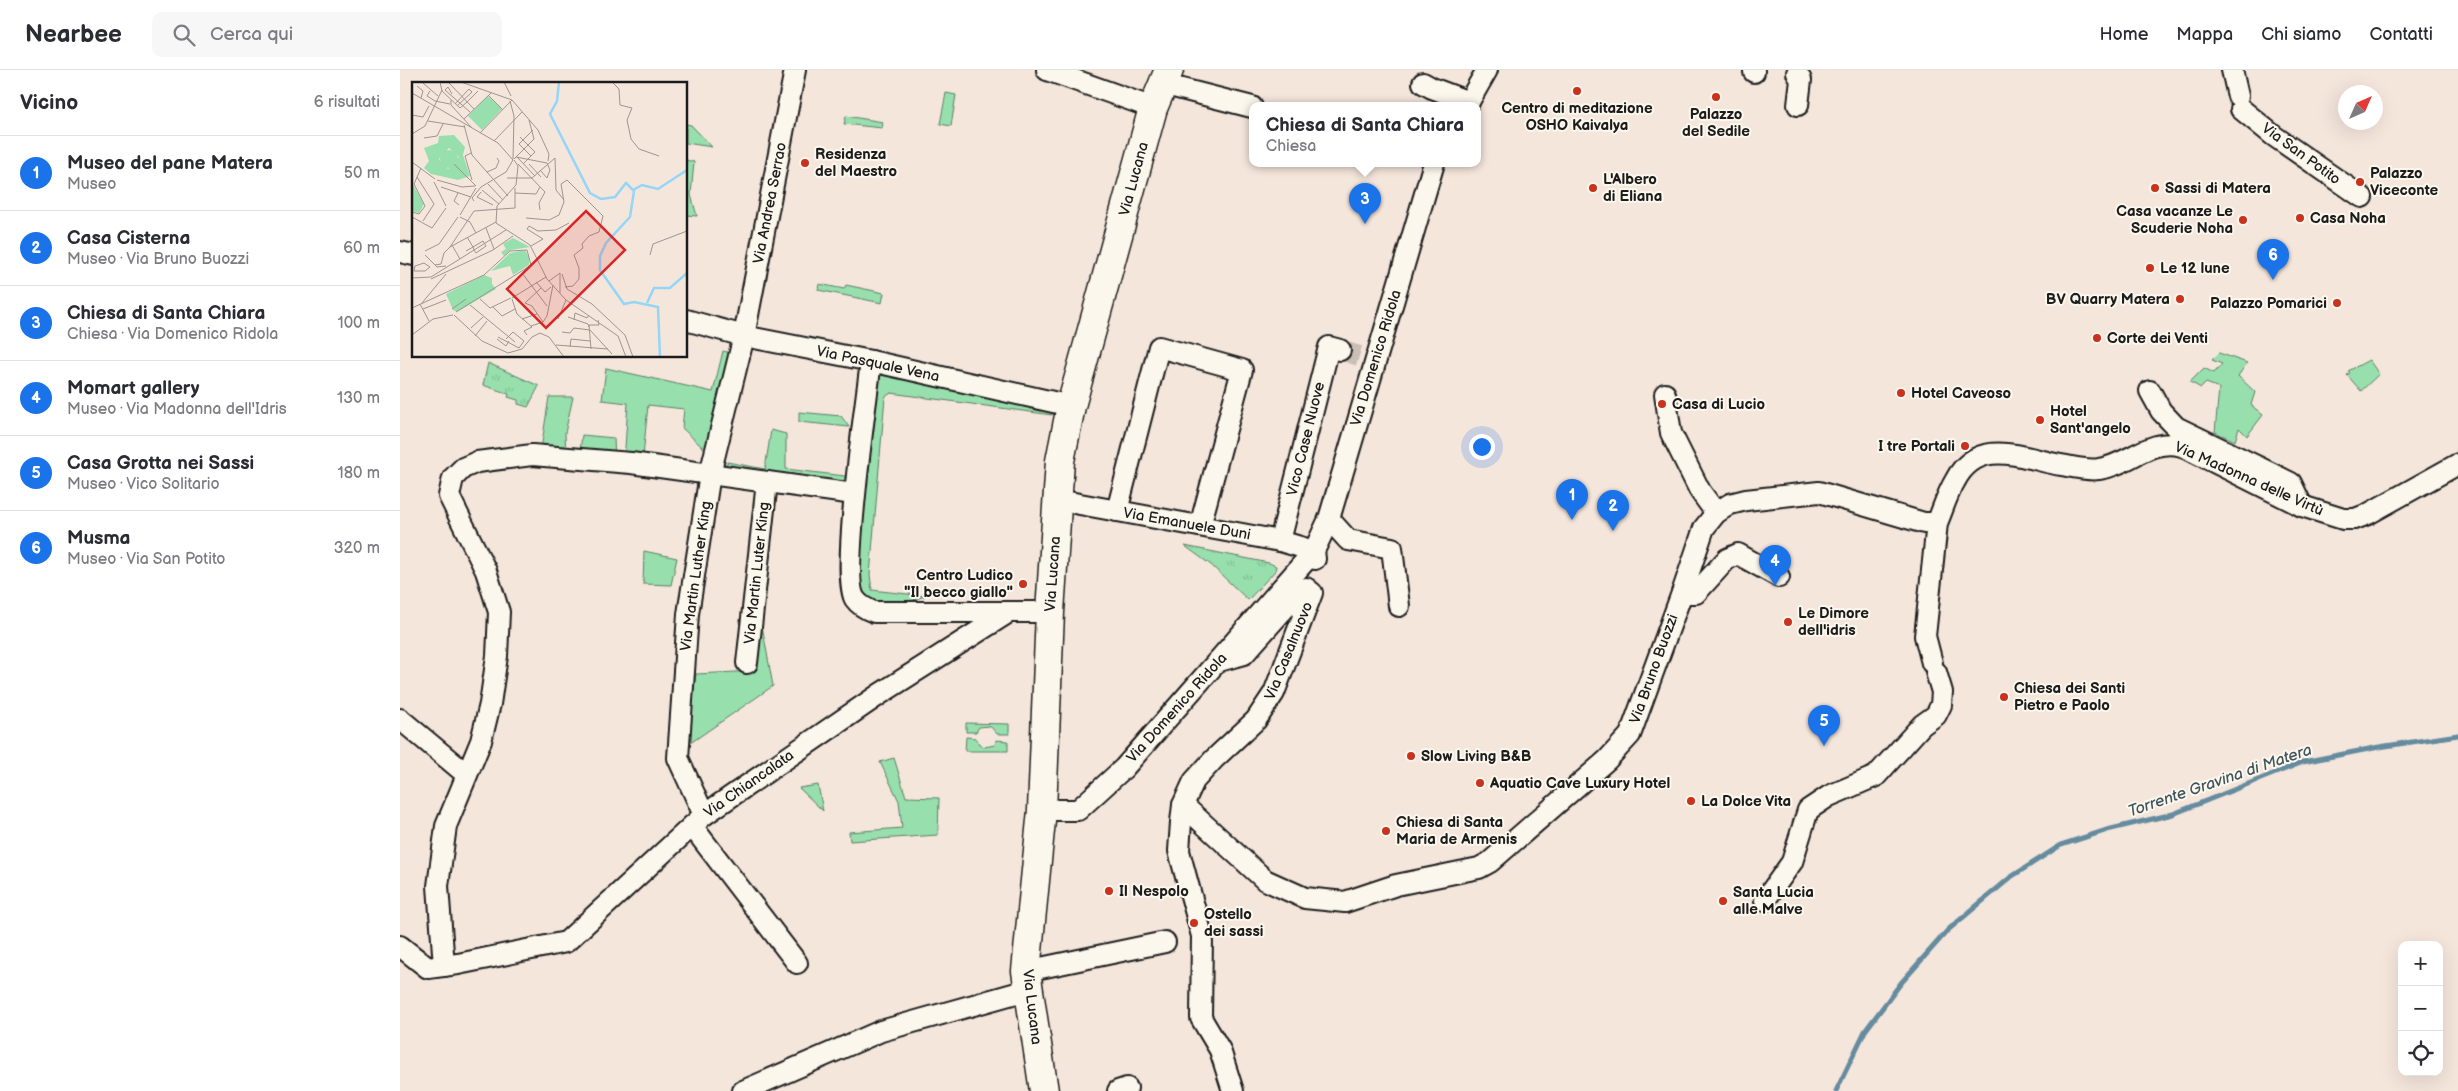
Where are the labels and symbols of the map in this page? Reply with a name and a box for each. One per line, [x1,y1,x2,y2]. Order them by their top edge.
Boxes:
inset map [412,82,688,358]
marker: Centro di meditazione OSHO Kaivalya [1571,85,1583,97]
north arrow [2338,85,2383,130]
marker: Palazzo del Sedile [1710,91,1722,103]
place label: Centro di meditazione OSHO Kaivalya [1501,99,1653,135]
place label: Palazzo del Sedile [1682,105,1750,141]
street label: Via San Potito [2258,119,2344,189]
street label: Via Lucana [1115,140,1153,218]
street label: Via Andrea Serrao [749,141,791,265]
place label: Residenza del Maestro [815,145,897,181]
marker: Residenza del Maestro [799,157,811,169]
place label: Palazzo Viceconte [2370,164,2438,200]
place label: L'Albero di Eliana [1603,170,1662,206]
marker: Palazzo Viceconte [2354,176,2366,188]
place label: Sassi di Matera [2165,179,2271,198]
marker: L'Albero di Eliana [1587,182,1599,194]
marker: Sassi di Matera [2149,182,2161,194]
pin: 3 [1349,183,1381,224]
place label: Casa vacanze Le Scuderie Noha [2116,202,2233,238]
place label: Casa Noha [2310,209,2386,228]
marker: Casa Noha [2294,212,2306,224]
marker: Casa vacanze Le Scuderie Noha [2237,214,2249,226]
pin: 6 [2257,239,2289,280]
place label: Le 12 lune [2160,259,2230,278]
marker: Le 12 lune [2144,262,2156,274]
street label: Via Domenico Ridola [1346,288,1406,428]
place label: BV Quarry Matera [2046,290,2170,309]
marker: BV Quarry Matera [2174,293,2186,305]
place label: Palazzo Pomarici [2210,294,2327,313]
marker: Palazzo Pomarici [2331,297,2343,309]
place label: Corte dei Venti [2107,329,2208,348]
marker: Corte dei Venti [2091,332,2103,344]
street label: Via Pasquale Vena [815,342,941,386]
street label: Vico Case Nuove [1283,380,1329,498]
place label: Hotel Caveoso [1911,384,2012,403]
marker: Hotel Caveoso [1895,387,1907,399]
place label: Casa di Lucio [1672,395,1765,414]
marker: Casa di Lucio [1656,398,1668,410]
place label: Hotel Sant'angelo [2050,402,2131,438]
marker: Hotel Sant'angelo [2034,414,2046,426]
your location [1469,434,1495,460]
place label: I tre Portali [1878,437,1955,456]
street label: Via Madonna delle Virtù [2172,438,2326,520]
marker: I tre Portali [1959,440,1971,452]
pin: 1 [1556,479,1588,520]
pin: 2 [1597,490,1629,531]
street label: Via Martin Luther King [676,500,716,652]
street label: Via Martin Luter King [740,501,774,645]
street label: Via Emanuele Duni [1122,503,1252,545]
street label: Via Lucana [1041,536,1065,612]
pin: 4 [1759,545,1791,586]
place label: Centro Ludico "Il becco giallo" [904,566,1013,602]
marker: Centro Ludico "Il becco giallo" [1017,578,1029,590]
street label: Via Casalnuovo [1261,599,1317,703]
place label: Le Dimore dell'idris [1798,604,1869,640]
street label: Via Bruno Buozzi [1625,612,1683,726]
marker: Le Dimore dell'idris [1782,616,1794,628]
street label: Via Domenico Ridola [1123,649,1231,767]
place label: Chiesa dei Santi Pietro e Paolo [2014,679,2125,715]
marker: Chiesa dei Santi Pietro e Paolo [1998,691,2010,703]
pin: 5 [1808,705,1840,746]
water label: Torrente Gravina di Matera [2126,741,2314,821]
street label: Via Chiancalata [700,746,798,822]
place label: Slow Living B&B [1421,747,1532,766]
marker: Slow Living B&B [1405,750,1417,762]
place label: Aquatio Cave Luxury Hotel [1489,774,1670,793]
marker: Aquatio Cave Luxury Hotel [1474,777,1486,789]
place label: La Dolce Vita [1701,792,1791,811]
marker: La Dolce Vita [1685,795,1697,807]
place label: Chiesa di Santa Maria de Armenis [1396,813,1517,849]
marker: Chiesa di Santa Maria de Armenis [1380,825,1392,837]
place label: Il Nespolo [1119,882,1189,901]
place label: Santa Lucia alle Malve [1733,883,1814,919]
marker: Il Nespolo [1103,885,1115,897]
marker: Santa Lucia alle Malve [1717,895,1729,907]
place label: Ostello dei sassi [1204,905,1264,941]
marker: Ostello dei sassi [1188,917,1200,929]
street label: Via Lucana [1018,968,1046,1046]

